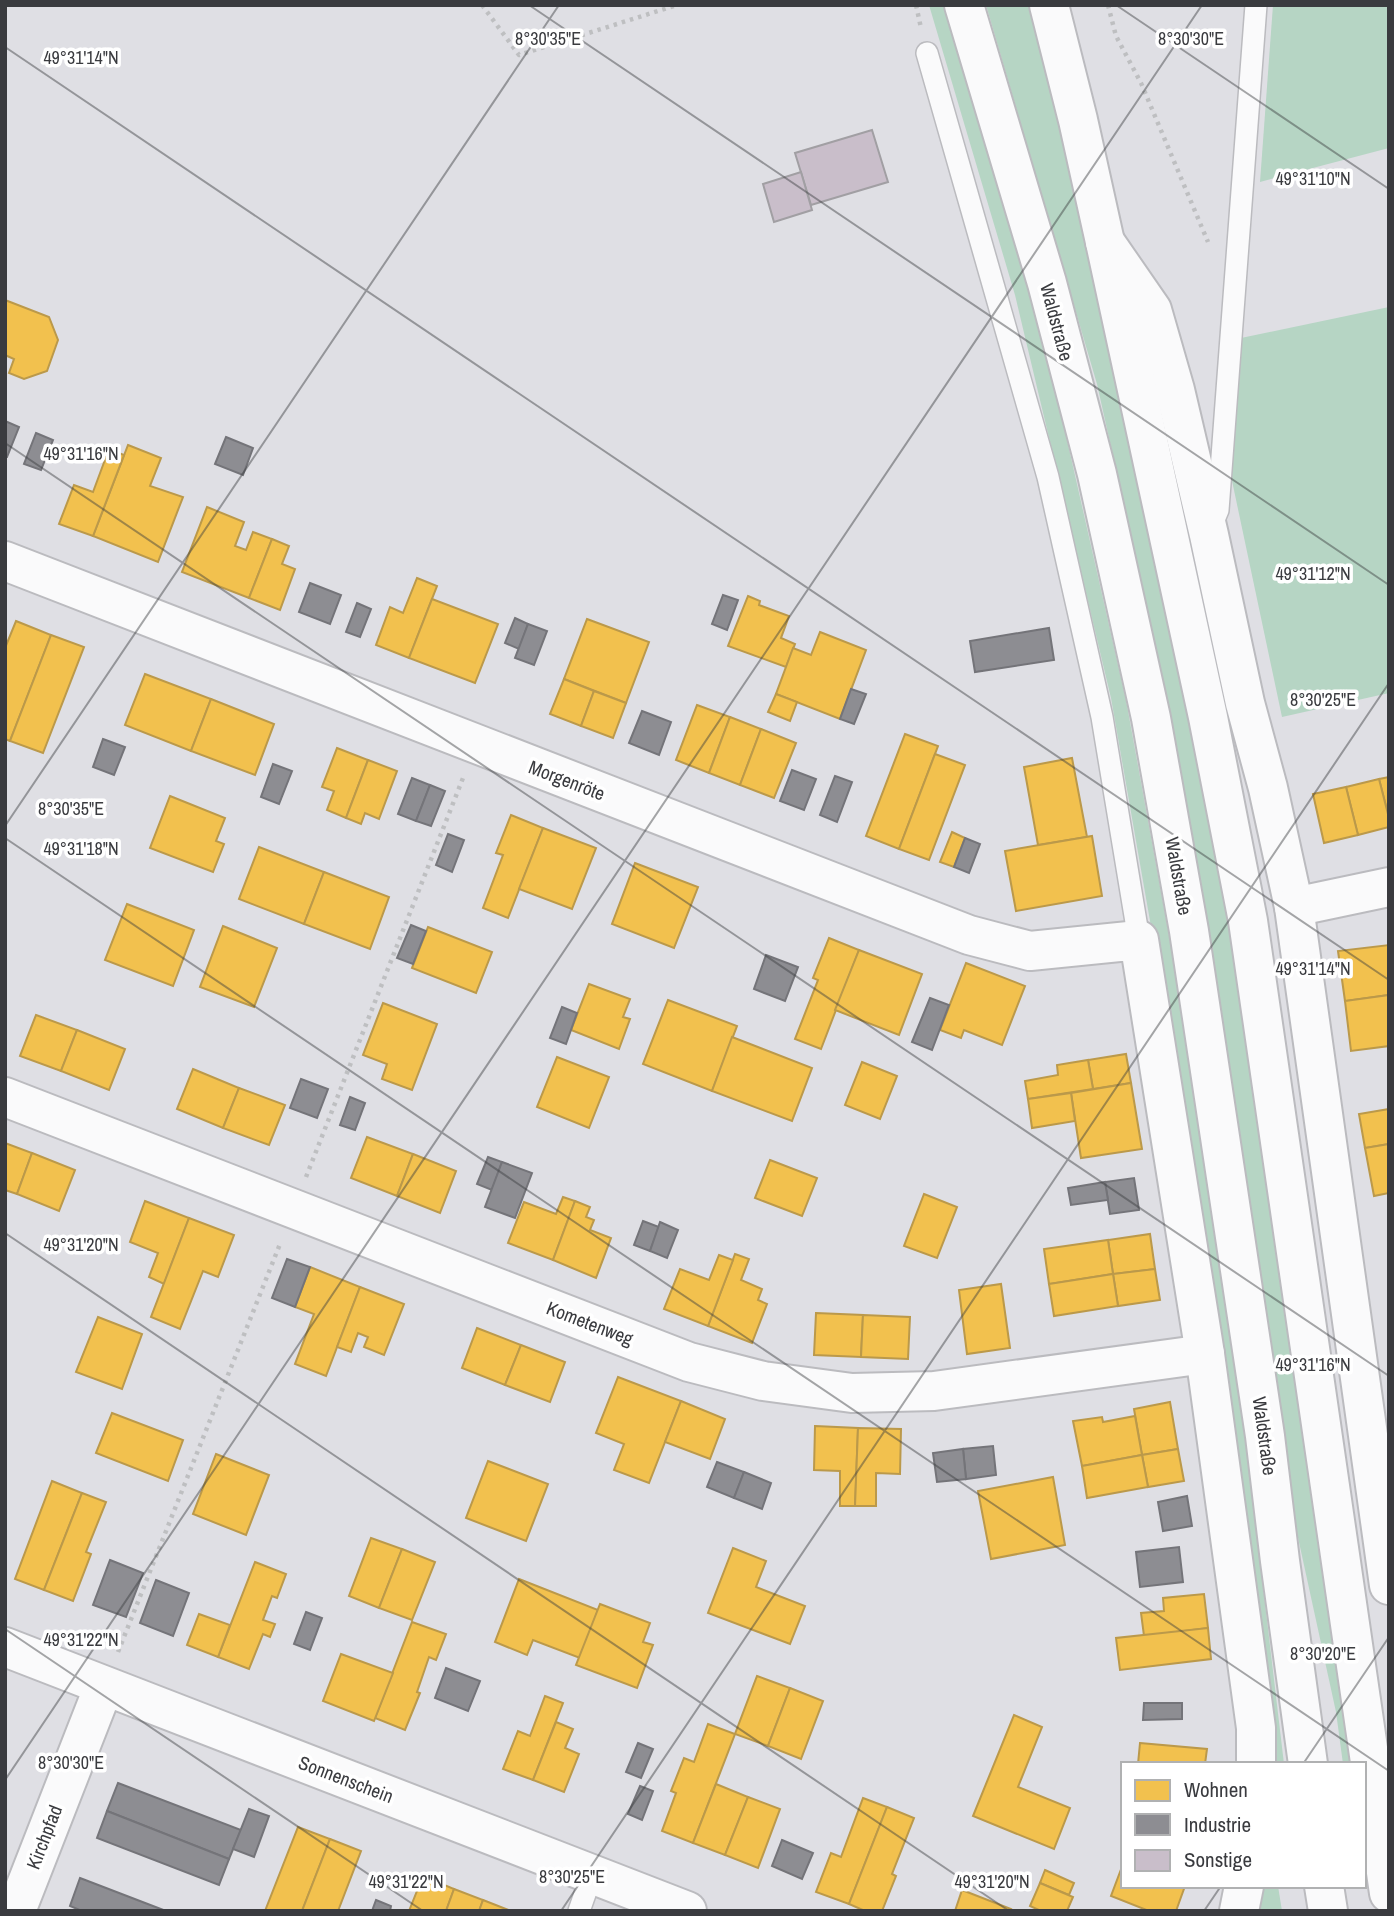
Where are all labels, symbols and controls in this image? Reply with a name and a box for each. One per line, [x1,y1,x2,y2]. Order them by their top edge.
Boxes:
text: 8°30'35"E [515,26,581,51]
text: 8°30'30"E [1158,26,1224,51]
text: 49°31'14"N [43,45,119,70]
text: 49°31'10"N [1275,166,1351,191]
street label: Waldstraße [1034,280,1080,364]
text: 49°31'16"N [43,441,119,466]
text: 49°31'12"N [1275,561,1351,586]
text: 8°30'25"E [1290,687,1356,712]
street label: Morgenröte [525,754,609,806]
text: 8°30'35"E [38,796,104,821]
street label: Waldstraße [1159,835,1199,917]
text: 49°31'18"N [43,836,119,861]
text: 49°31'14"N [1275,956,1351,981]
text: 49°31'20"N [43,1232,119,1257]
street label: Kometenweg [543,1295,637,1352]
text: 49°31'16"N [1275,1352,1351,1377]
street label: Waldstraße [1247,1395,1283,1477]
text: 49°31'22"N [43,1627,119,1652]
text: 8°30'20"E [1290,1641,1356,1666]
street label: Sonnenschein [295,1749,397,1809]
text: 8°30'30"E [38,1750,104,1775]
legend [1121,1762,1366,1888]
text: Wohnen [1184,1775,1248,1804]
street label: Kirchpfad [20,1801,68,1873]
text: Industrie [1184,1810,1251,1839]
text: Sonstige [1184,1845,1252,1874]
text: 8°30'25"E [539,1864,605,1889]
text: 49°31'22"N [368,1869,444,1894]
text: 49°31'20"N [954,1869,1030,1894]

